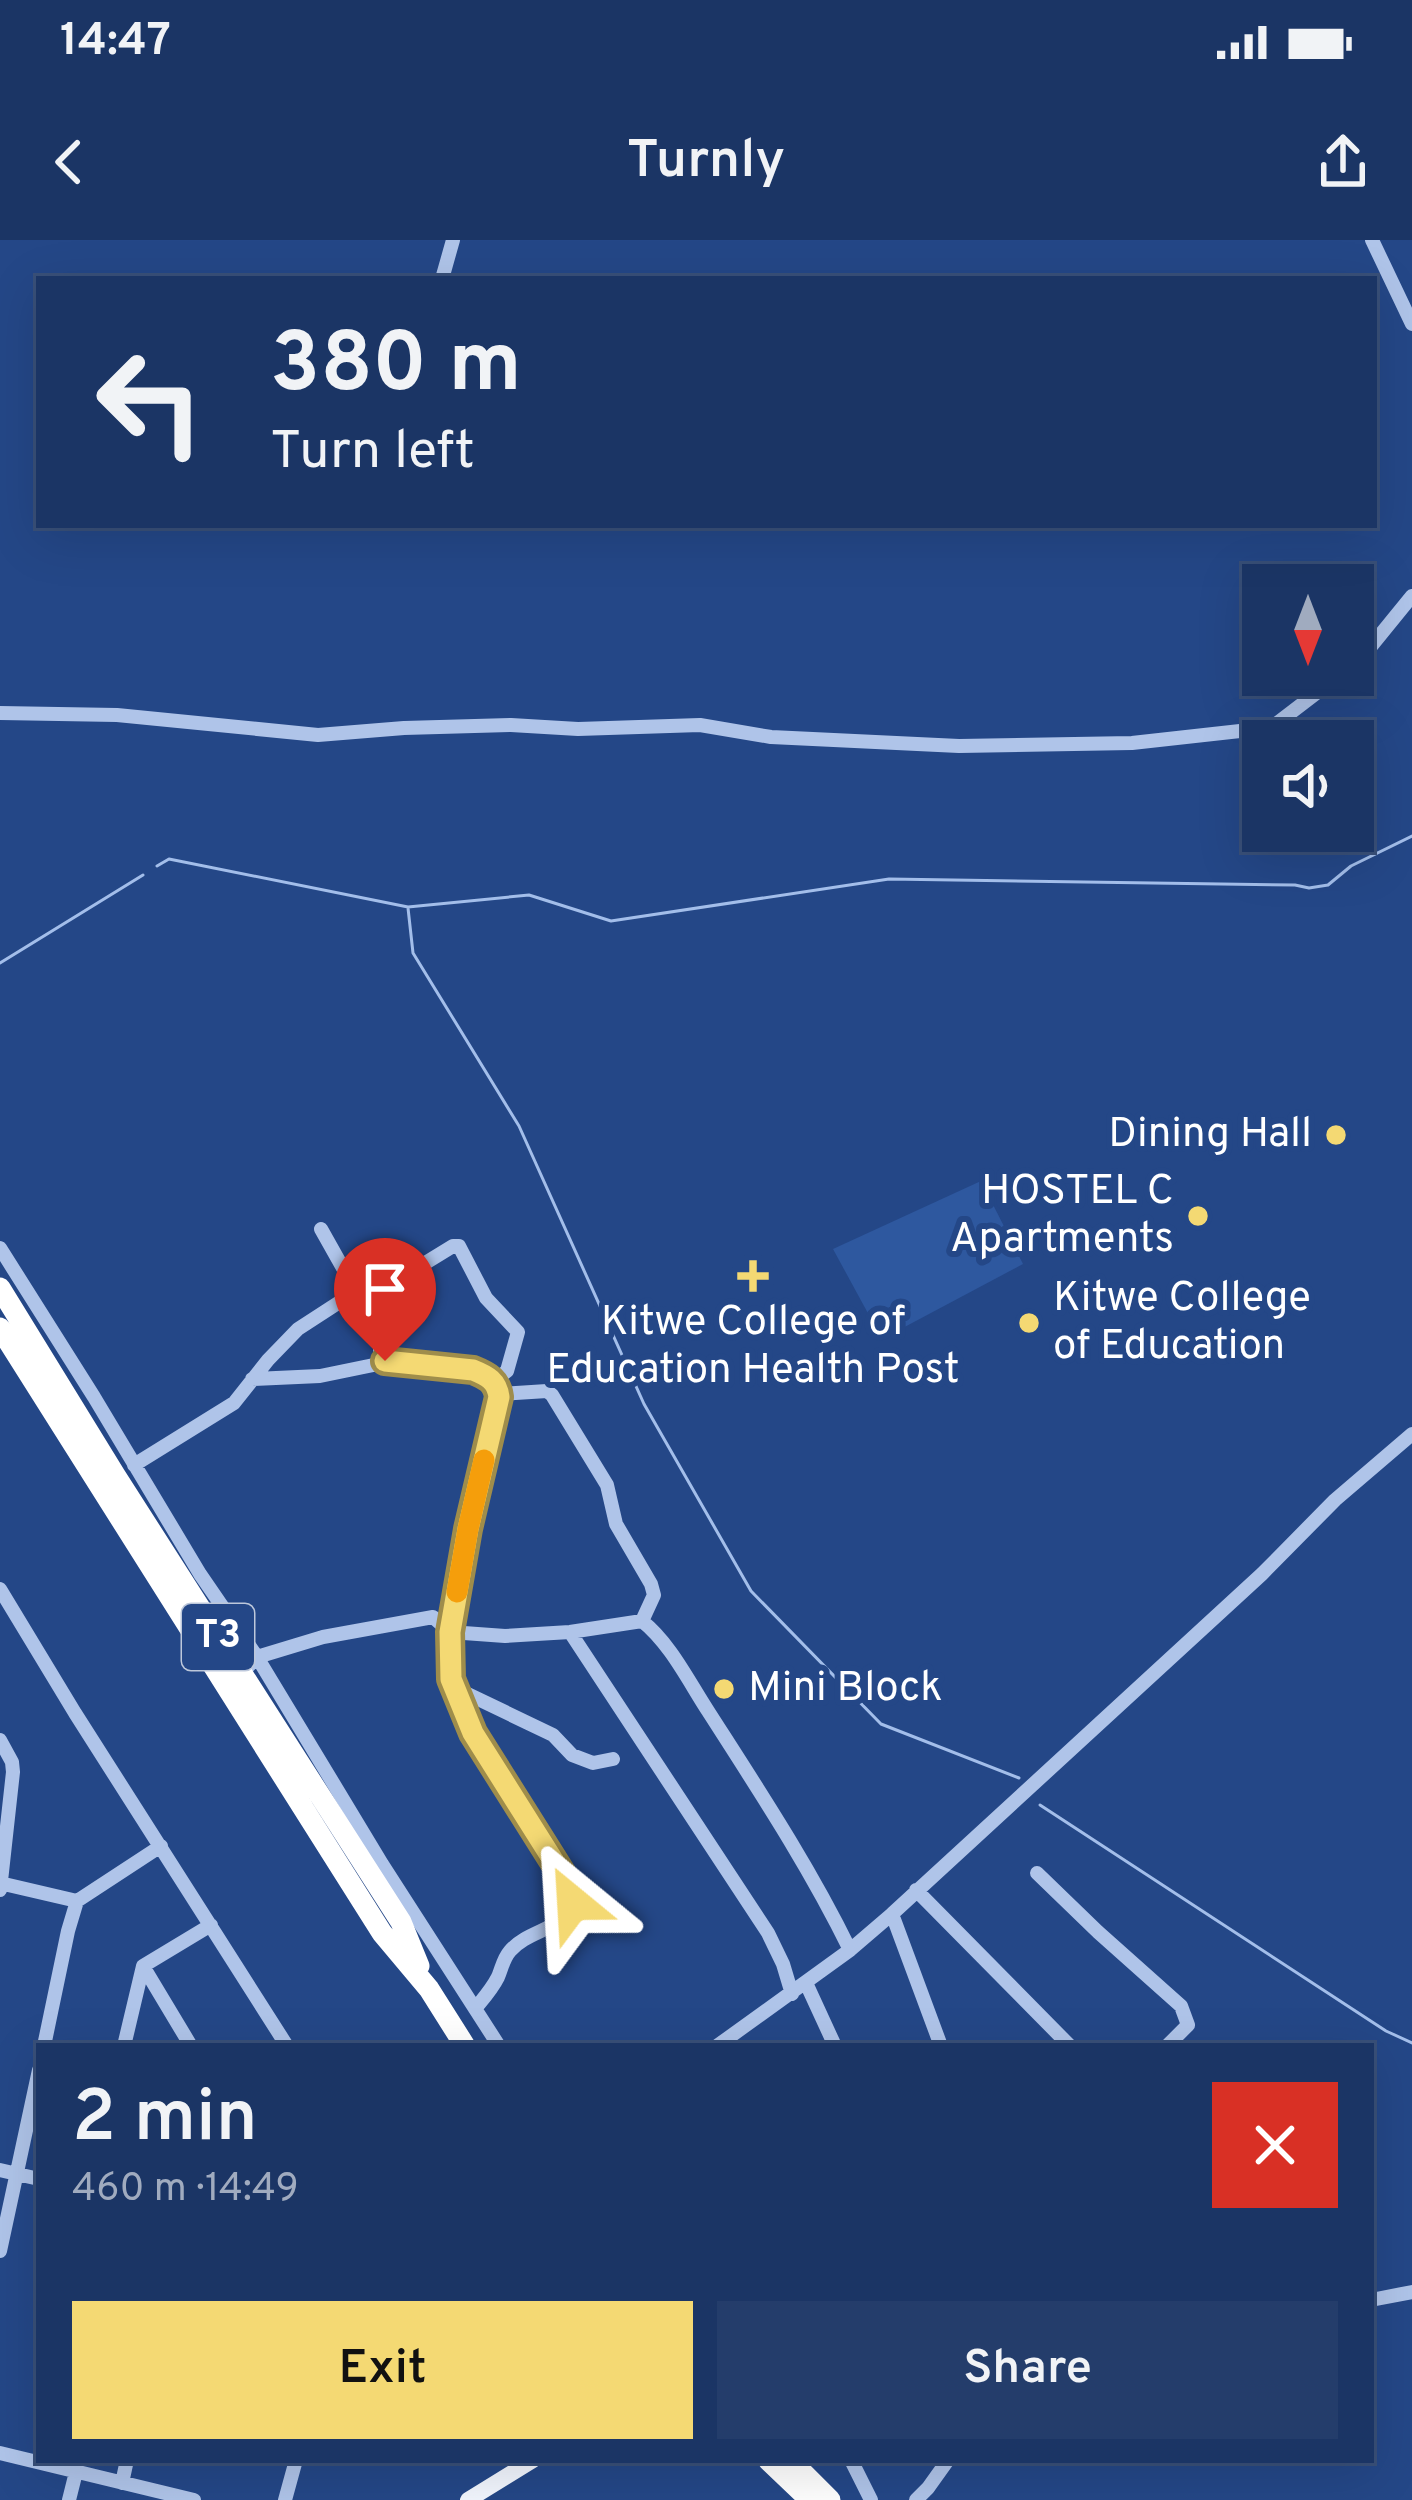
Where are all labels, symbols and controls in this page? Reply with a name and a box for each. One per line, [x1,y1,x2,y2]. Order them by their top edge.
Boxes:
text: 14:47 [60,14,171,71]
text: Turnly [627,128,785,197]
icon: back [36,129,102,195]
icon: share [1310,129,1376,195]
text: 380 m [270,315,522,421]
icon: left [72,324,228,480]
text: Turn left [270,419,475,488]
north arrow [1242,564,1374,696]
map controls [1242,564,1374,852]
button: sound [1242,720,1374,852]
place label: Dining Hall [1108,1109,1312,1162]
marker: Dining Hall [1323,1122,1349,1148]
place label: HOSTEL C Apartments [950,1166,1174,1267]
marker: HOSTEL C Apartments [1185,1203,1211,1229]
pin [334,1238,436,1361]
icon: arrive [352,1256,418,1322]
marker: Kitwe College of Education Health Post [737,1260,769,1292]
place label: Kitwe College of Education [1053,1273,1311,1374]
place label: Kitwe College of Education Health Post [546,1297,960,1398]
marker: Kitwe College of Education [1016,1310,1042,1336]
road number: T3 [182,1604,254,1670]
place label: Mini Block [748,1663,943,1716]
marker: Mini Block [711,1676,737,1702]
position arrow [510,1840,636,1966]
text: 2 min [72,2075,258,2167]
button: close [1212,2082,1338,2208]
text: 460 m · 14:49 [72,2166,299,2215]
button: Exit [72,2301,693,2439]
button: Share [717,2301,1338,2439]

